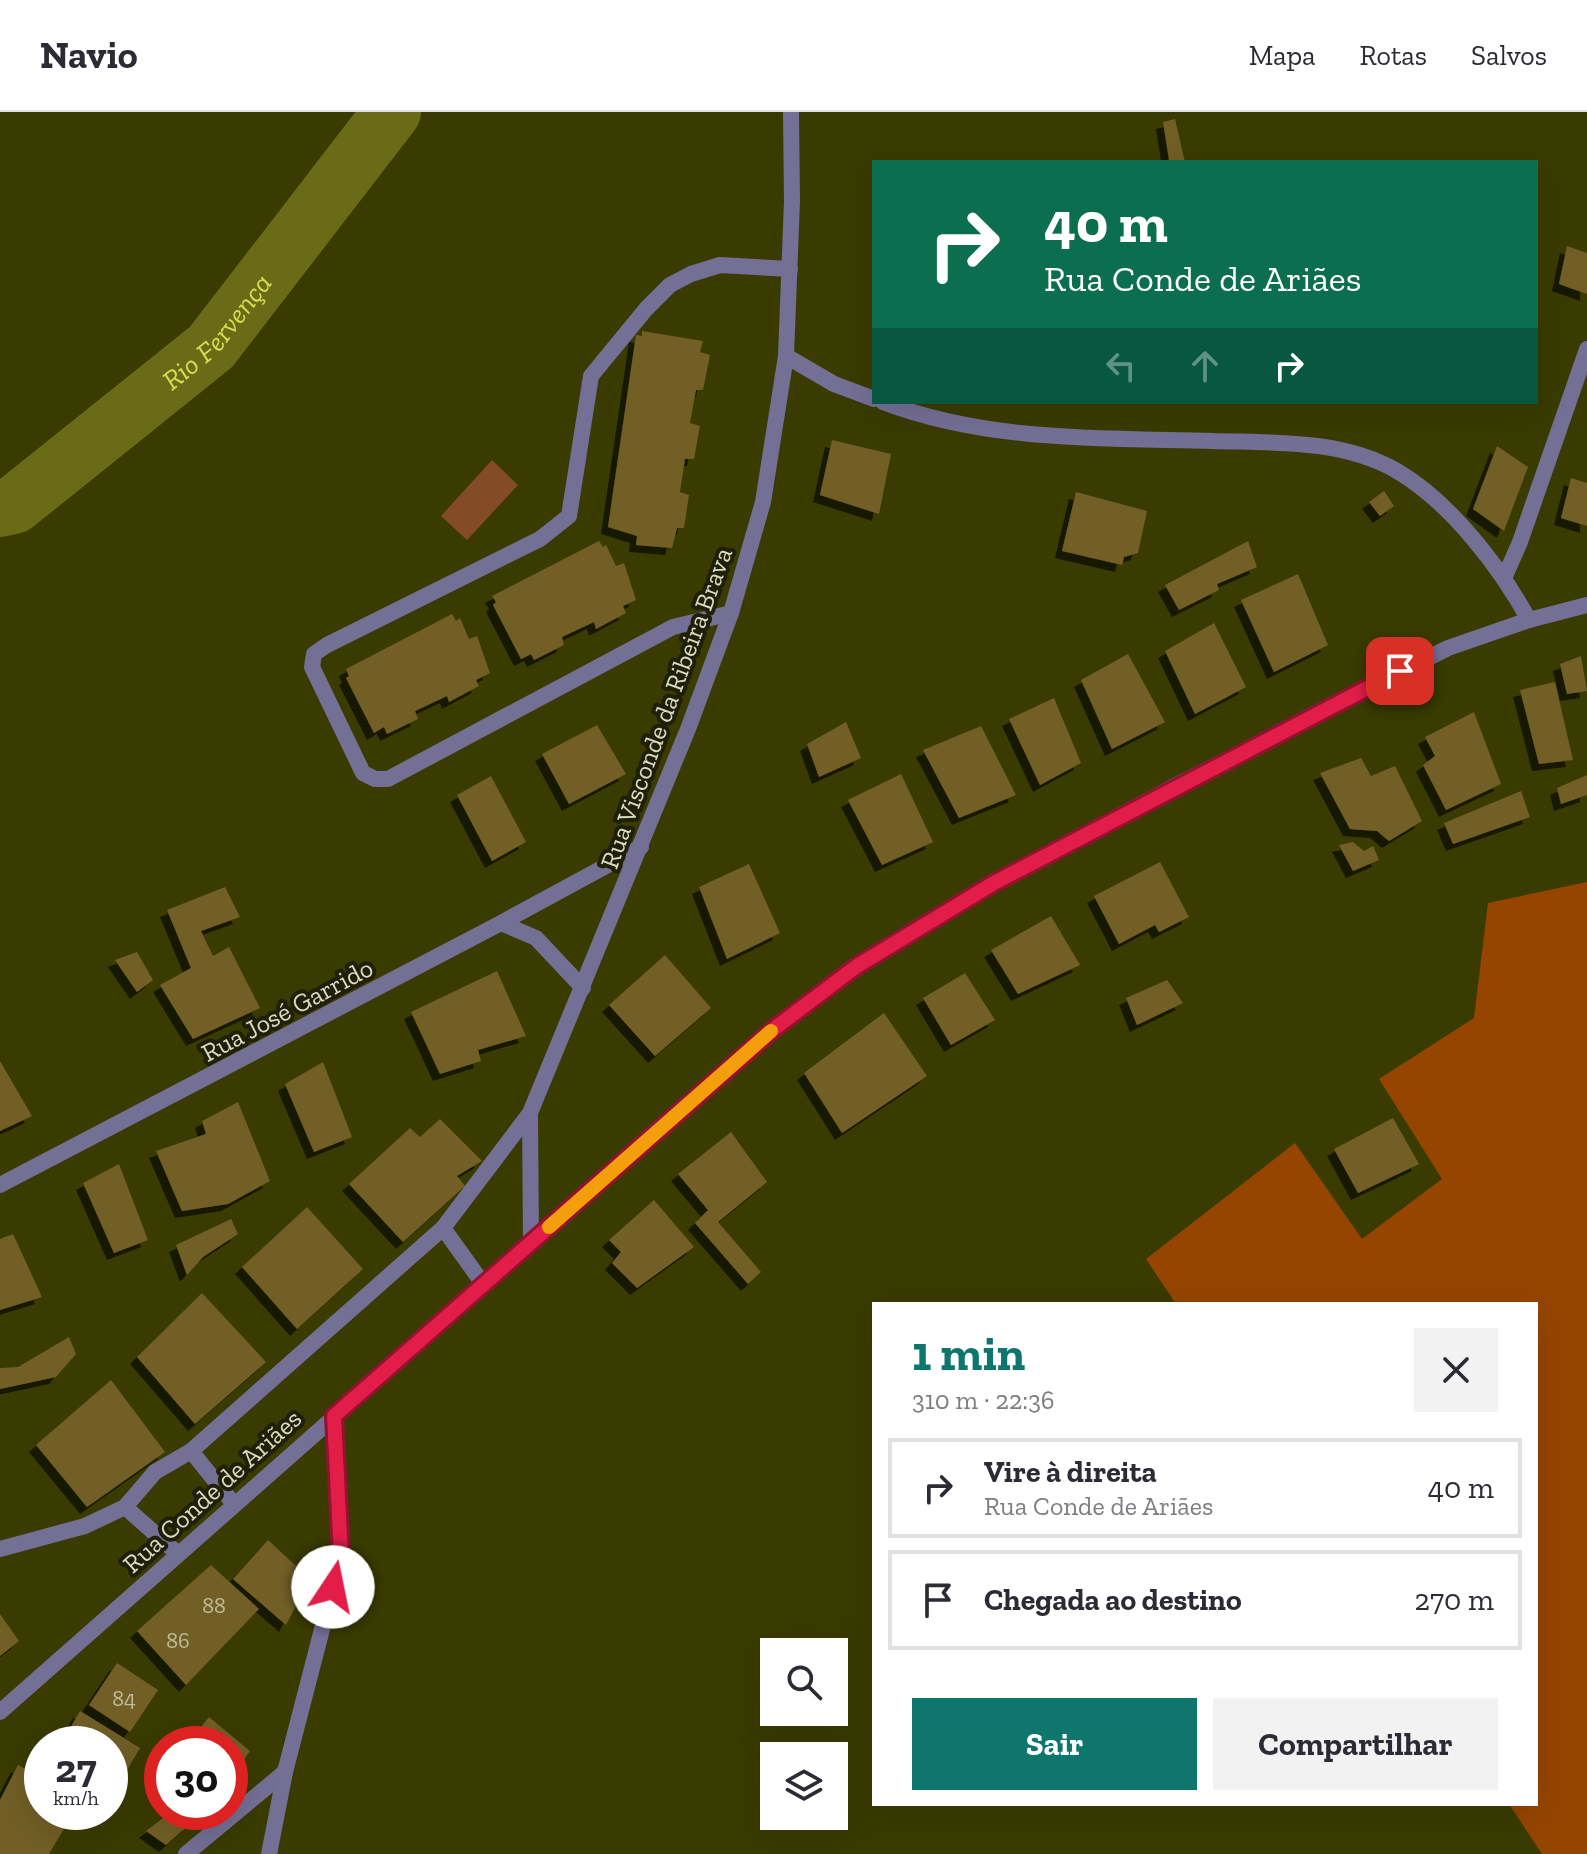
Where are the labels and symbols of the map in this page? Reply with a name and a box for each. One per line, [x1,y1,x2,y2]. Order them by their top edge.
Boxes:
water label: Rio Fervença [156,267,278,397]
street label: Rua Visconde da Ribeira Brava [593,543,739,873]
pin [1366,637,1434,705]
street label: Rua José Garrido [196,951,378,1069]
street label: Rua Conde de Ariães [116,1402,308,1580]
position arrow [291,1545,375,1629]
house number: 88 [202,1592,226,1619]
house number: 86 [166,1627,190,1654]
house number: 84 [112,1685,136,1712]
speed limit sign: 30 [144,1726,248,1830]

